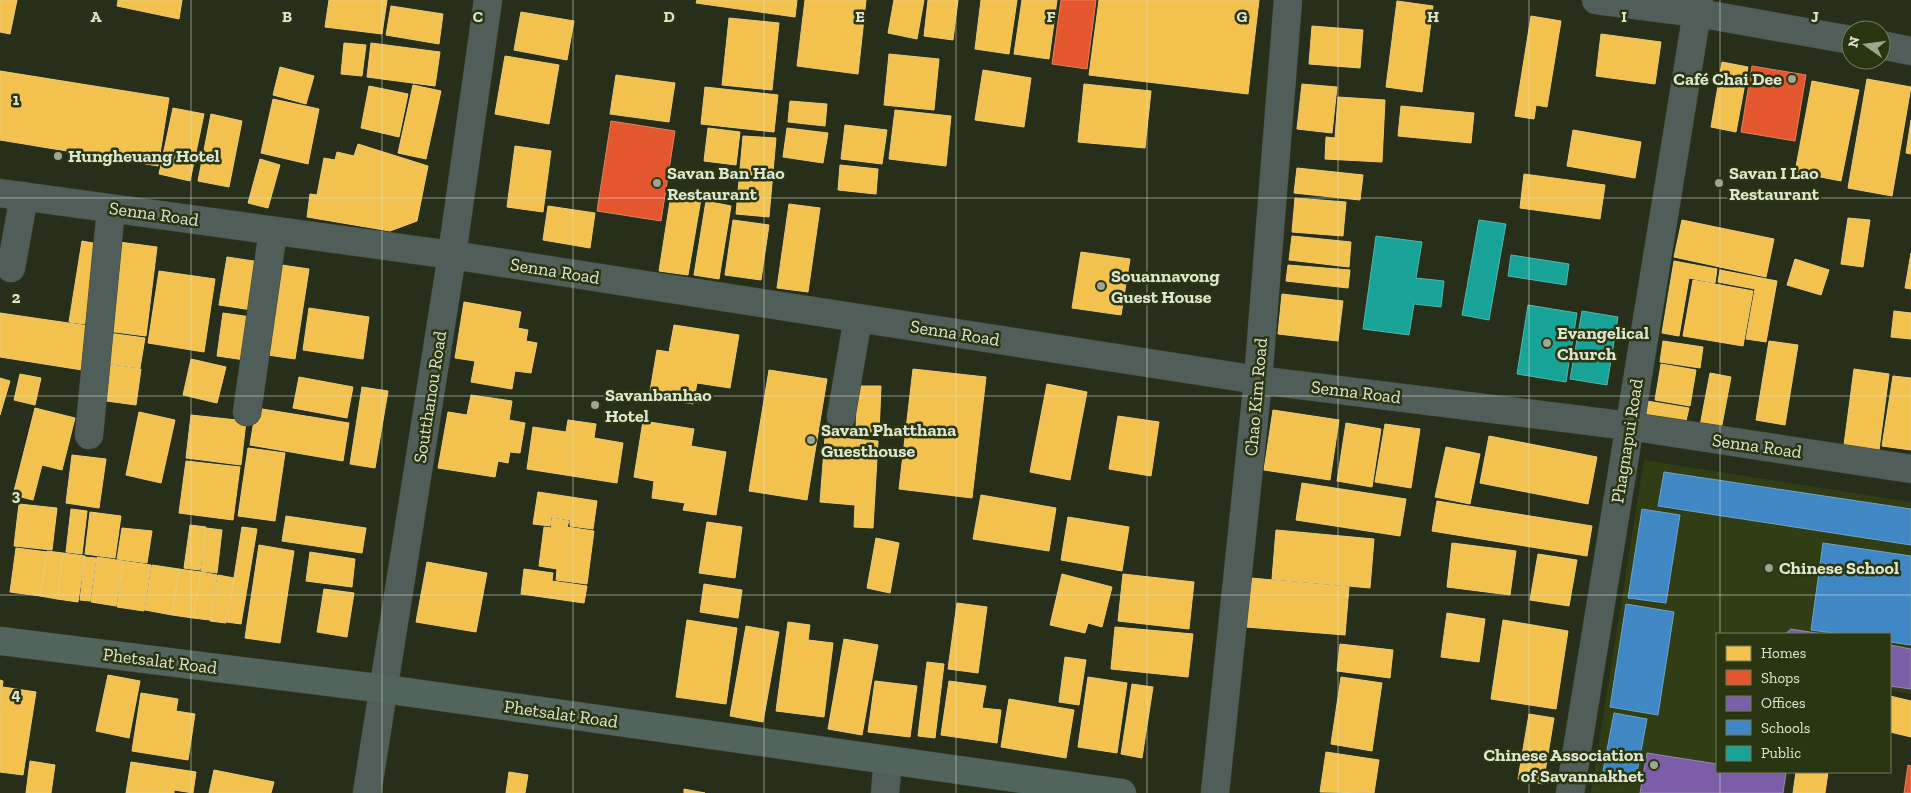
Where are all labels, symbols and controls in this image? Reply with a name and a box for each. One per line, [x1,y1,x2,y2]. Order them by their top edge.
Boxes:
text: A [91,7,102,26]
text: B [282,7,292,26]
text: C [473,7,483,26]
text: D [663,7,675,26]
text: E [855,7,865,26]
text: F [1046,7,1056,26]
text: G [1237,7,1248,26]
text: H [1427,7,1439,26]
text: I [1621,7,1627,26]
text: J [1811,7,1819,26]
north arrow [1841,20,1891,70]
text: N [1844,34,1863,49]
place label: Café Chai Dee [1673,68,1782,90]
marker: Café Chai Dee [1786,73,1798,85]
text: 1 [13,90,20,109]
place label: Hungheuang Hotel [68,145,220,167]
marker: Hungheuang Hotel [52,150,64,162]
place label: Savan Ban Hao Restaurant [667,162,785,205]
place label: Savan I Lao Restaurant [1729,162,1820,205]
marker: Savan Ban Hao Restaurant [651,177,663,189]
marker: Savan I Lao Restaurant [1713,177,1725,189]
street label: Senna Road [108,197,200,231]
street label: Senna Road [509,253,601,289]
place label: Souannavong Guest House [1111,265,1220,308]
marker: Souannavong Guest House [1095,280,1107,292]
text: 2 [12,288,21,307]
street label: Senna Road [909,315,1001,351]
place label: Evangelical Church [1557,322,1649,365]
street label: Soutthanou Road [409,329,451,465]
street label: Chao Kim Road [1240,337,1272,457]
marker: Evangelical Church [1541,337,1553,349]
street label: Senna Road [1310,376,1402,408]
street label: Phagnapui Road [1606,377,1648,505]
place label: Savanbanhao Hotel [605,384,712,427]
marker: Savanbanhao Hotel [589,399,601,411]
place label: Savan Phatthana Guesthouse [821,419,956,462]
street label: Senna Road [1711,429,1803,463]
marker: Savan Phatthana Guesthouse [805,434,817,446]
text: 3 [12,486,21,505]
place label: Chinese School [1779,557,1899,579]
marker: Chinese School [1763,562,1775,574]
legend [1716,633,1891,773]
street label: Phetsalat Road [102,643,219,679]
text: Homes [1761,644,1806,662]
text: Shops [1761,669,1800,687]
text: 4 [11,685,21,704]
text: Offices [1761,694,1805,712]
street label: Phetsalat Road [502,695,620,733]
text: Schools [1761,719,1810,737]
place label: Chinese Association of Savannakhet [1483,744,1645,787]
text: Public [1761,744,1801,762]
marker: Chinese Association of Savannakhet [1648,759,1660,771]

